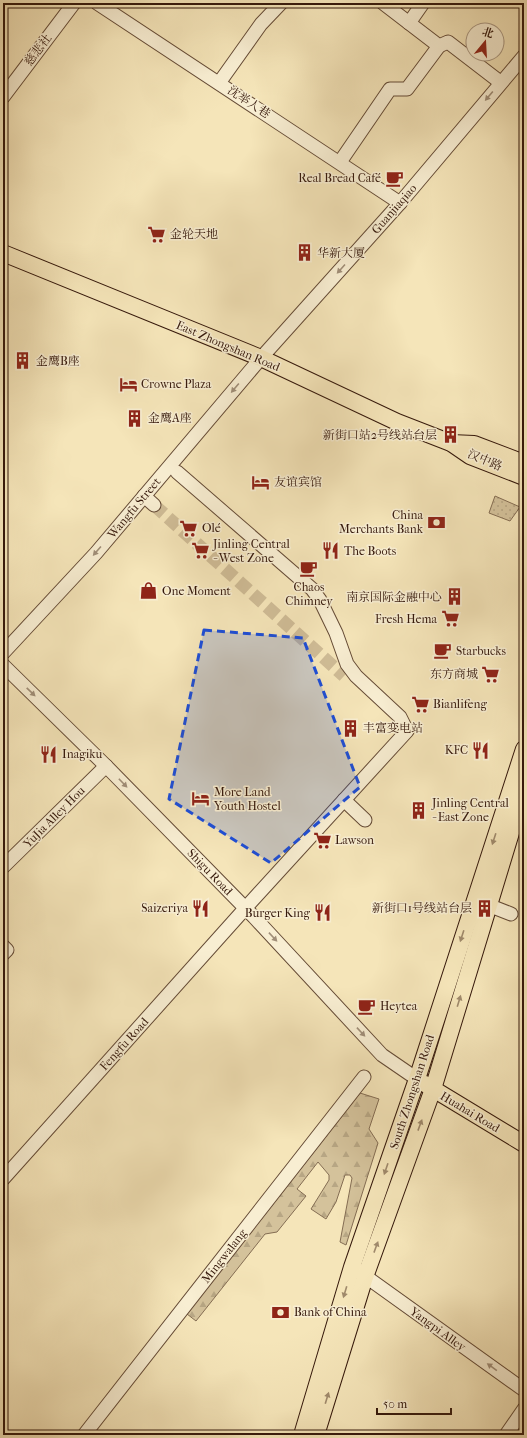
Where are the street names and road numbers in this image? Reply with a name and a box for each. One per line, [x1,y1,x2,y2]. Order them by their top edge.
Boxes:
street label: 慈悲社 [22,31,54,69]
street label: 沈举人巷 [225,83,273,121]
street label: Guanjiaqiao [369,181,419,237]
street label: East Zhongshan Road [174,318,282,374]
street label: 汉中路 [466,447,504,473]
street label: Wangfu Street [104,474,164,542]
street label: YuJia Alley Hou [20,783,88,851]
street label: Shigu Road [184,846,236,898]
street label: Fengfu Road [97,1014,152,1073]
street label: South Zhongshan Road [387,1033,437,1151]
street label: Huahai Road [438,1089,503,1135]
street label: Mingwalang [199,1226,250,1286]
street label: Yangpi Alley [407,1303,469,1354]

